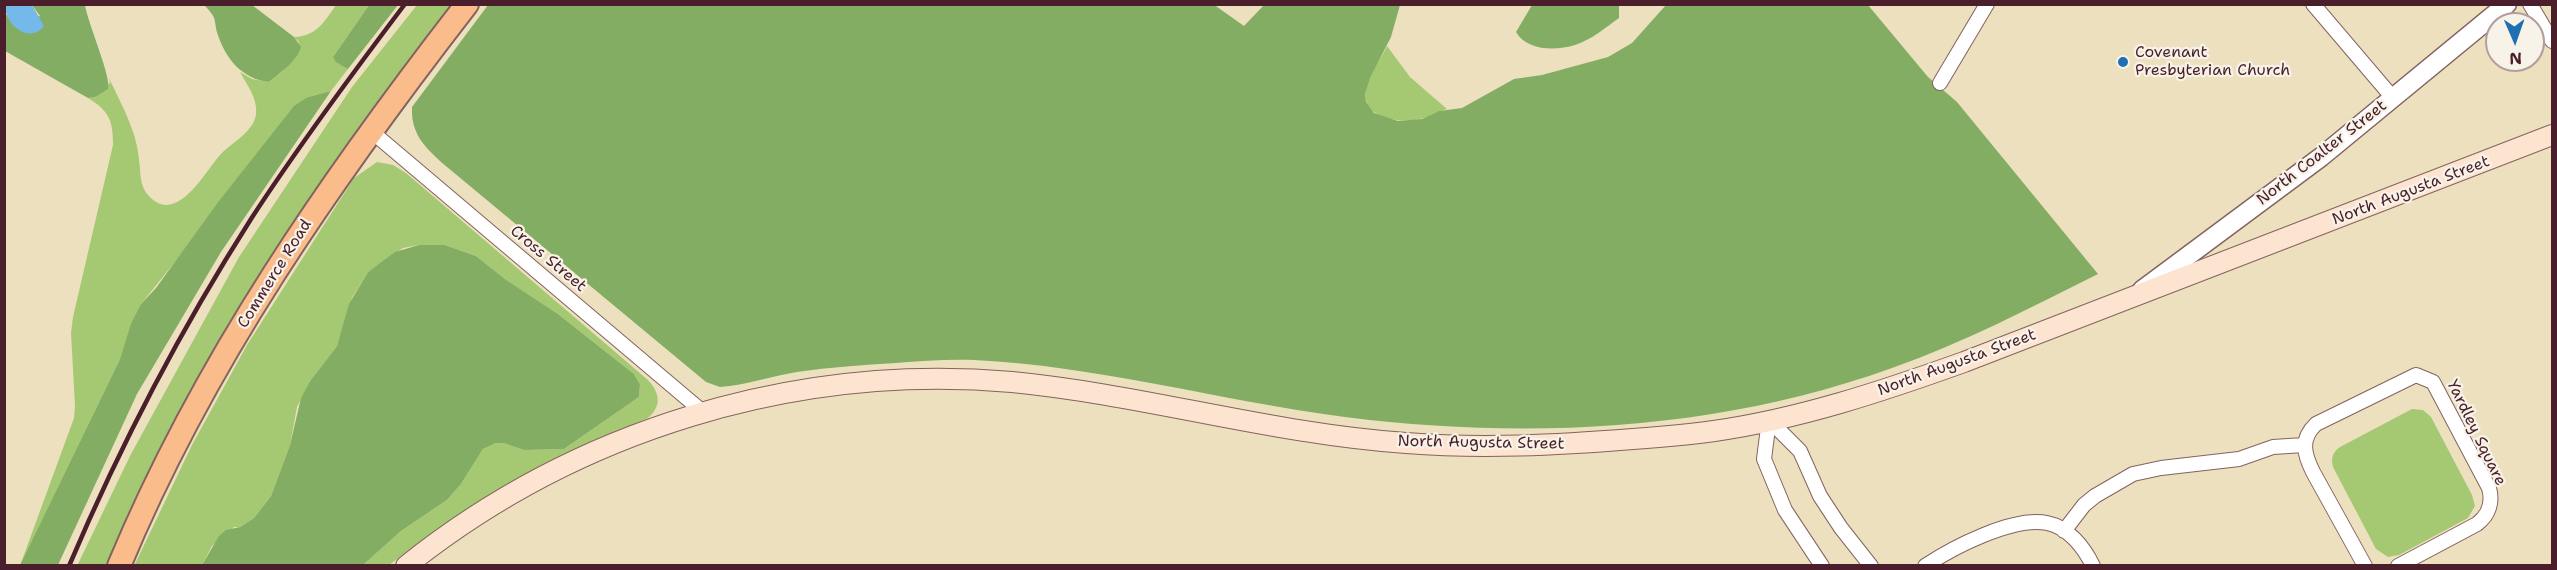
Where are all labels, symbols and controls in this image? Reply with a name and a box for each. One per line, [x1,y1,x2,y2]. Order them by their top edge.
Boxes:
north arrow [2485,12,2545,72]
place label: Covenant Presbyterian Church [2135,43,2290,81]
text: N [2509,48,2522,69]
marker: Covenant Presbyterian Church [2116,55,2130,69]
street label: North Coalter Street [2253,96,2391,210]
street label: North Augusta Street [2330,152,2492,230]
street label: Commerce Road [234,216,316,332]
street label: Cross Street [506,222,590,296]
street label: North Augusta Street [1875,325,2039,401]
street label: Yardley Square [2442,377,2510,489]
street label: North Augusta Street [1397,432,1565,454]

